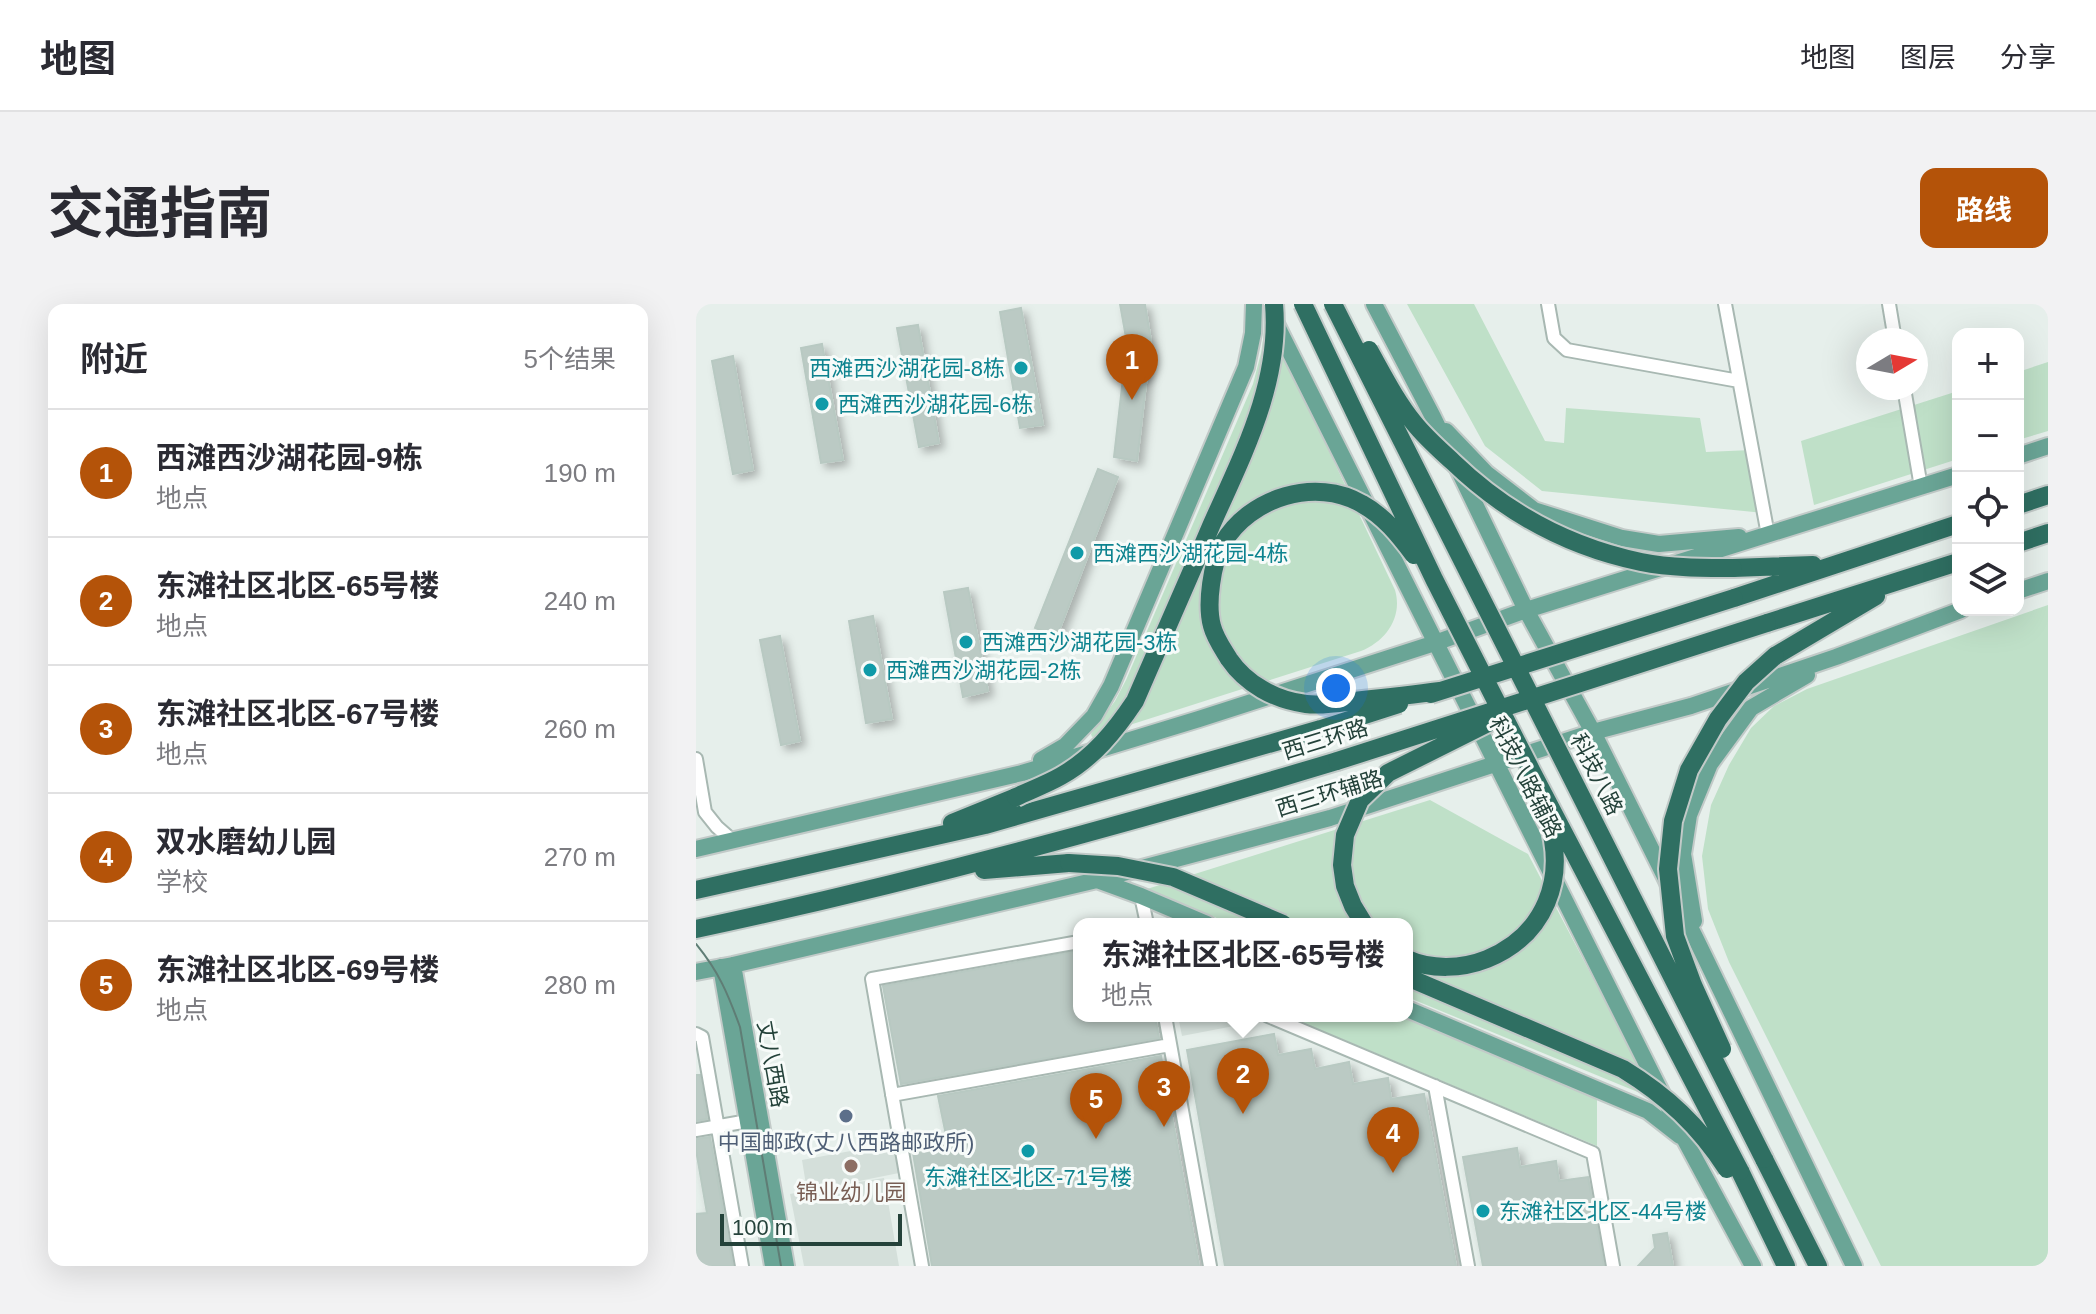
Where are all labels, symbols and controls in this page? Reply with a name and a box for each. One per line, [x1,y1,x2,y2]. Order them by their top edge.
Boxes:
text: 地图 [40,38,116,80]
text: 地图 [1800,42,1856,73]
text: 图层 [1900,42,1956,73]
text: 分享 [2000,42,2056,73]
button: 路线 [1920,168,2048,248]
text: 交通指南 [48,182,272,245]
north arrow [1856,328,1928,400]
map controls [1952,328,2024,616]
button: + [1952,328,2024,400]
pin: 1 [1106,334,1158,400]
text: 附近 [80,340,148,378]
text: 5个结果 [524,344,616,374]
place label: 西滩西沙湖花园-8栋 [809,356,1005,381]
marker: 西滩西沙湖花园-8栋 [1012,359,1030,377]
place label: 西滩西沙湖花园-6栋 [838,392,1034,417]
marker: 西滩西沙湖花园-6栋 [813,395,831,413]
button: − [1952,400,2024,472]
text: 西滩西沙湖花园-9栋 [156,441,423,474]
text: 1 [99,458,113,488]
text: 190 m [544,458,616,488]
button: locate [1952,472,2024,544]
text: 地点 [156,483,208,513]
place label: 西滩西沙湖花园-4栋 [1093,541,1289,566]
marker: 西滩西沙湖花园-4栋 [1068,544,1086,562]
button: layers [1952,544,2024,616]
text: 东滩社区北区-65号楼 [156,569,439,602]
text: 2 [99,586,113,616]
text: 240 m [544,586,616,616]
text: 地点 [156,611,208,641]
place label: 西滩西沙湖花园-3栋 [982,630,1178,655]
marker: 西滩西沙湖花园-3栋 [957,633,975,651]
place label: 西滩西沙湖花园-2栋 [886,658,1082,683]
marker: 西滩西沙湖花园-2栋 [861,661,879,679]
your location [1316,668,1356,708]
text: 东滩社区北区-67号楼 [156,697,439,730]
street label: 科技八路辅路 [1484,713,1567,842]
text: 3 [99,714,113,744]
text: 260 m [544,714,616,744]
street label: 西三环路 [1279,715,1371,764]
street label: 科技八路 [1565,729,1628,819]
text: 地点 [156,739,208,769]
street label: 西三环辅路 [1273,765,1385,822]
text: 双水磨幼儿园 [156,825,336,858]
text: 4 [99,842,113,872]
text: 270 m [544,842,616,872]
text: 学校 [156,867,208,897]
popup [1073,918,1413,1022]
text: 东滩社区北区-65号楼 [1101,938,1385,971]
text: 东滩社区北区-69号楼 [156,953,439,986]
text: 5 [99,970,113,1000]
text: 280 m [544,970,616,1000]
text: 地点 [1101,980,1153,1010]
text: 地点 [156,995,208,1025]
street label: 丈八西路 [753,1019,792,1110]
pin: 2 [1217,1048,1269,1114]
pin: 3 [1138,1061,1190,1127]
pin: 5 [1070,1073,1122,1139]
marker: 中国邮政(丈八西路邮政所) [837,1107,855,1125]
pin: 4 [1367,1107,1419,1173]
place label: 中国邮政(丈八西路邮政所) [718,1130,974,1155]
marker: 东滩社区北区-71号楼 [1019,1142,1037,1160]
marker: 锦业幼儿园 [842,1157,860,1175]
place label: 东滩社区北区-71号楼 [924,1165,1132,1190]
place label: 锦业幼儿园 [796,1180,906,1205]
place label: 东滩社区北区-44号楼 [1499,1199,1707,1224]
marker: 东滩社区北区-44号楼 [1474,1202,1492,1220]
scale bar [720,1210,902,1246]
text: 100 m [732,1215,793,1240]

